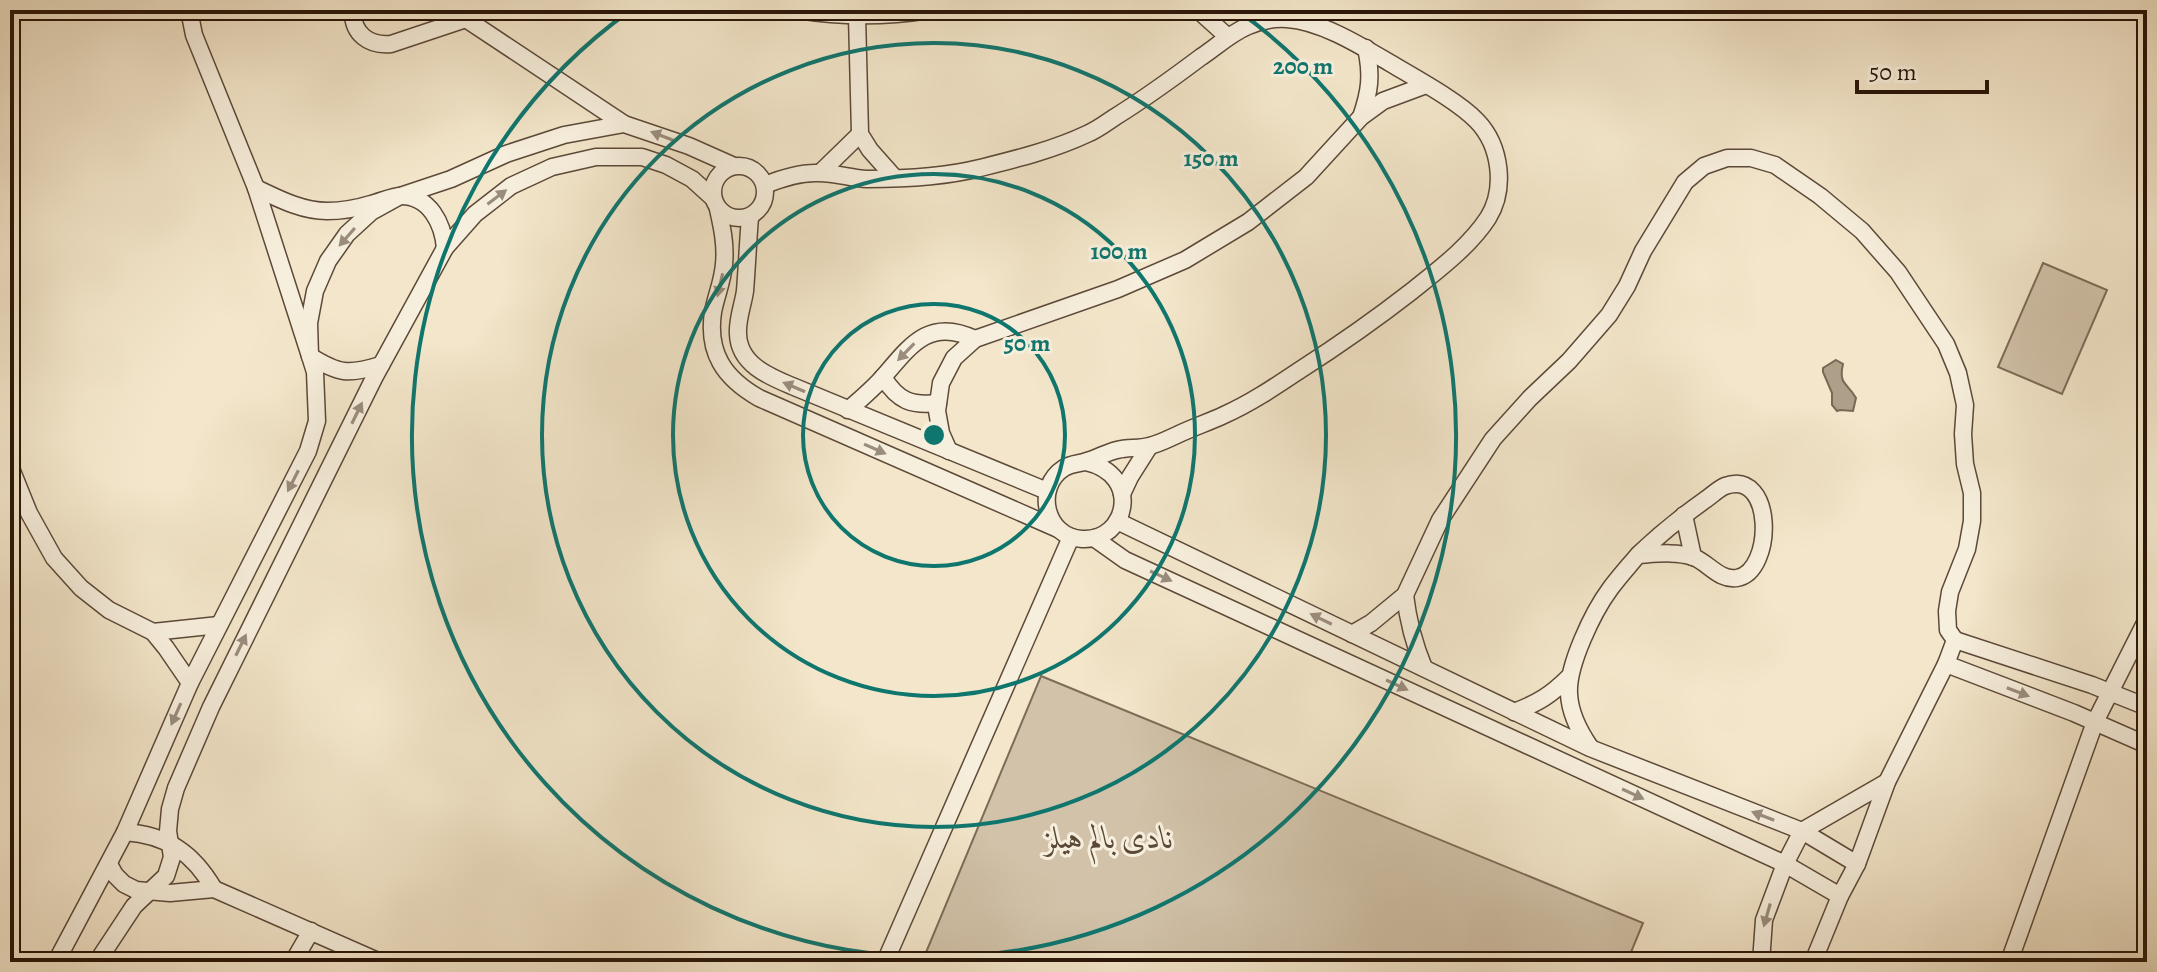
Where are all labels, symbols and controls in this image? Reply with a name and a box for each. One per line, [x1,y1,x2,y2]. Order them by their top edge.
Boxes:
scale bar [1857,44,1987,94]
text: 200 m [1273,50,1333,82]
text: 50 m [1869,56,1917,88]
one-way arrow [650,129,674,142]
text: 150 m [1183,142,1239,174]
one-way arrow [487,189,507,205]
one-way arrow [339,226,356,246]
text: 100 m [1090,235,1148,267]
one-way arrow [713,273,725,298]
text: 50 m [1004,327,1050,359]
one-way arrow [897,342,915,361]
one-way arrow [782,380,805,393]
one-way arrow [350,401,363,424]
centre of rings [920,421,948,449]
one-way arrow [864,442,887,456]
one-way arrow [286,470,299,493]
one-way arrow [1149,570,1173,583]
one-way arrow [1309,612,1332,626]
one-way arrow [234,634,248,657]
one-way arrow [1385,678,1409,692]
one-way arrow [2007,686,2031,699]
one-way arrow [170,702,183,726]
one-way arrow [1621,787,1645,801]
one-way arrow [1750,809,1774,822]
park label: نادى بالم هيلز [1042,815,1174,865]
one-way arrow [1760,903,1773,927]

